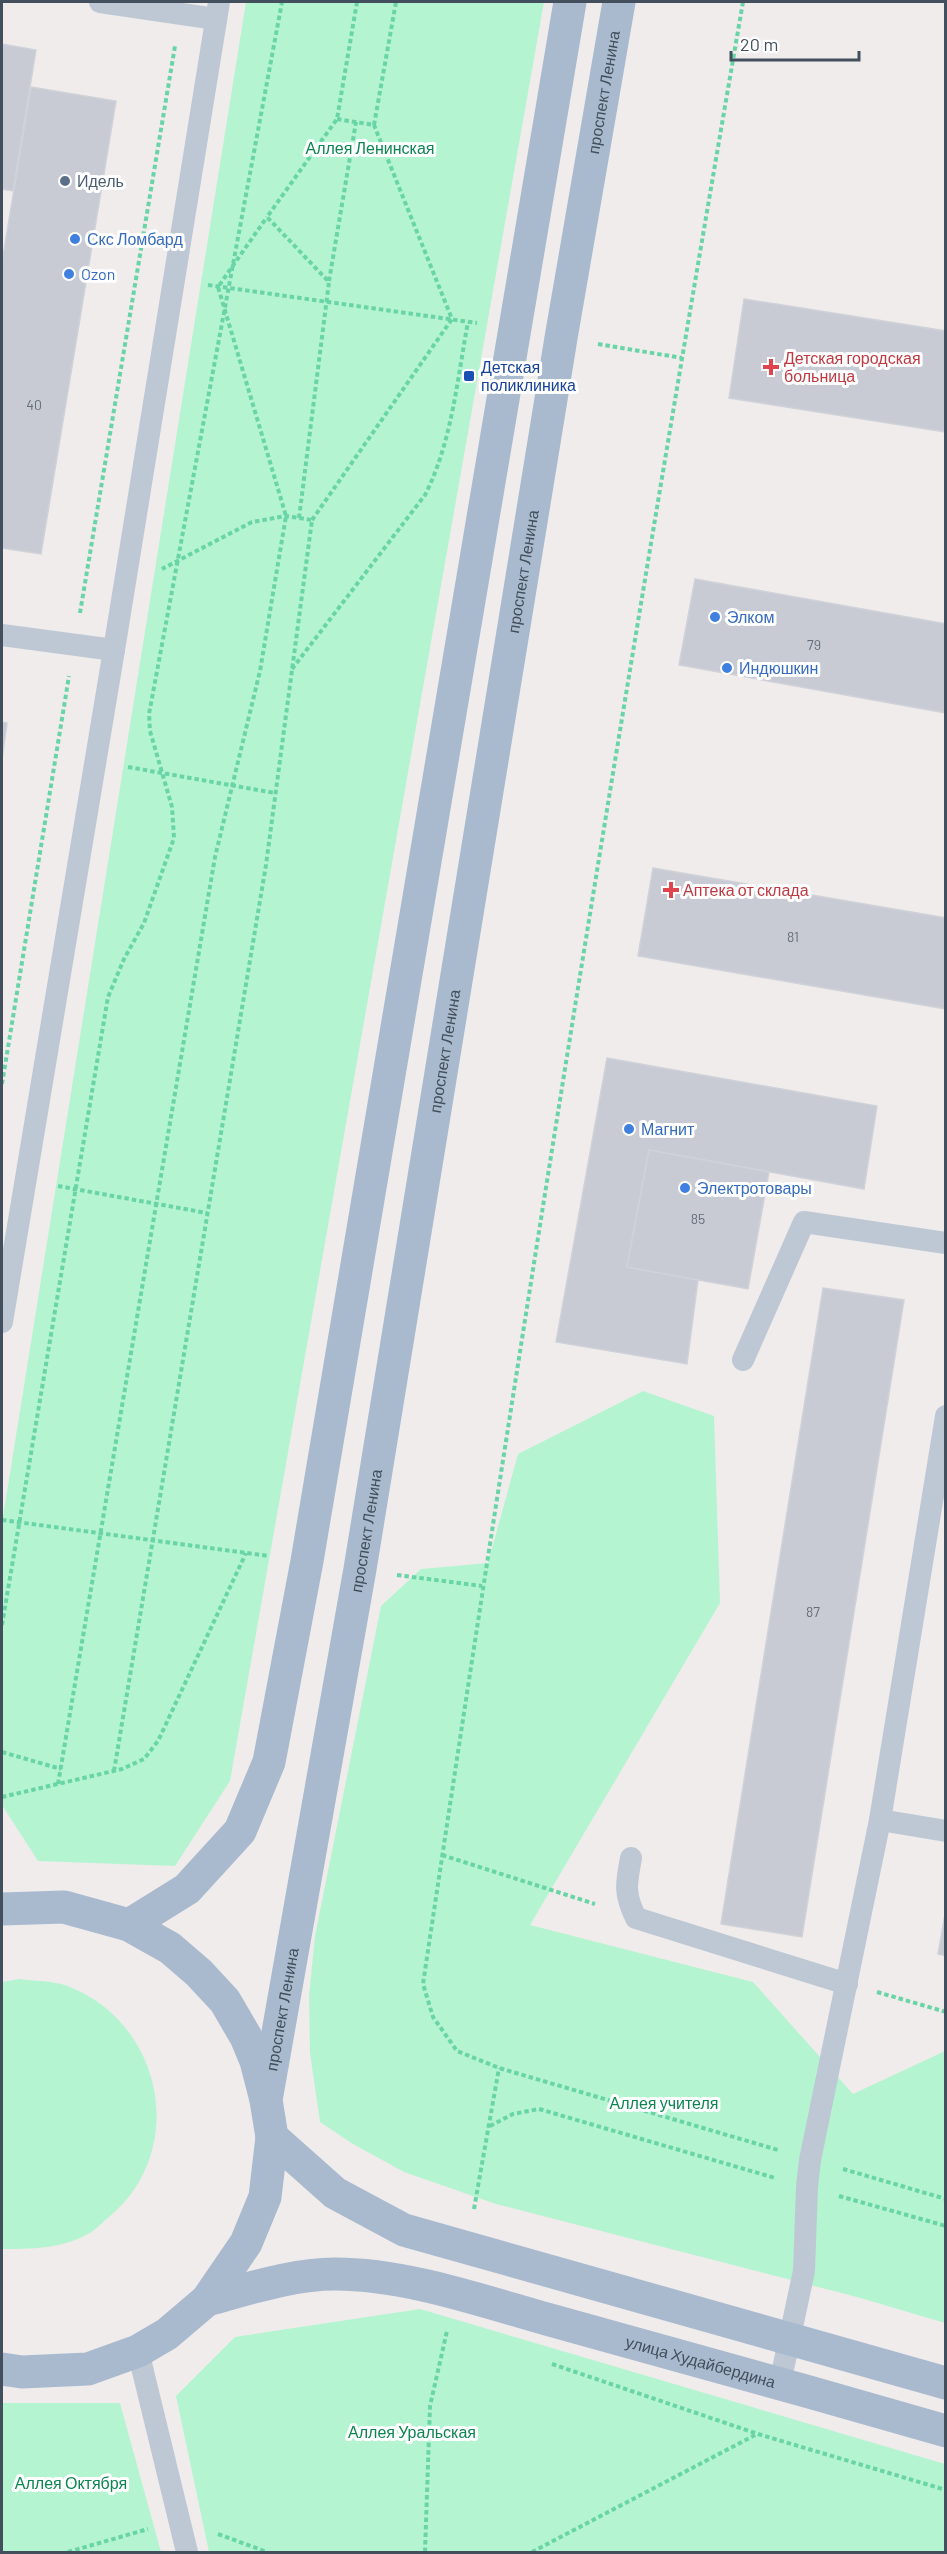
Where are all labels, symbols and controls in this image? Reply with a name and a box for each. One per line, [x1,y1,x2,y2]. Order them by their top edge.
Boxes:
scale bar [731,24,858,62]
street label: проспект Ленина [583,29,623,155]
text: 20 m [740,33,778,55]
park label: Аллея Ленинская [305,138,435,157]
place label: Идель [77,171,124,190]
marker: Идель [58,174,72,188]
place label: Скс Ломбард [87,229,183,248]
marker: Скс Ломбард [68,232,82,246]
place label: Ozon [81,264,115,283]
marker: Ozon [62,267,76,281]
place label: Детская городская больница [784,348,921,385]
place label: Детская поликлиника [481,357,576,394]
marker: Детская городская больница [762,358,780,376]
marker: Детская поликлиника [462,369,476,383]
house number: 40 [26,396,42,413]
street label: проспект Ленина [503,508,542,634]
place label: Элком [727,607,774,626]
marker: Элком [708,610,722,624]
house number: 79 [807,636,821,653]
place label: Индюшкин [739,658,818,677]
marker: Индюшкин [720,661,734,675]
place label: Аптека от склада [683,880,809,899]
marker: Аптека от склада [664,883,678,897]
house number: 81 [787,928,799,945]
street label: проспект Ленина [425,988,464,1114]
place label: Магнит [641,1119,695,1138]
marker: Магнит [622,1122,636,1136]
place label: Электротовары [697,1178,812,1197]
marker: Электротовары [678,1181,692,1195]
house number: 85 [691,1210,705,1227]
street label: проспект Ленина [346,1468,385,1594]
house number: 87 [806,1603,820,1620]
street label: проспект Ленина [261,1946,302,2072]
park label: Аллея учителя [610,2093,718,2112]
street label: улица Худайбердина [624,2331,778,2391]
park label: Аллея Уральская [348,2422,476,2441]
park label: Аллея Октября [15,2473,127,2492]

